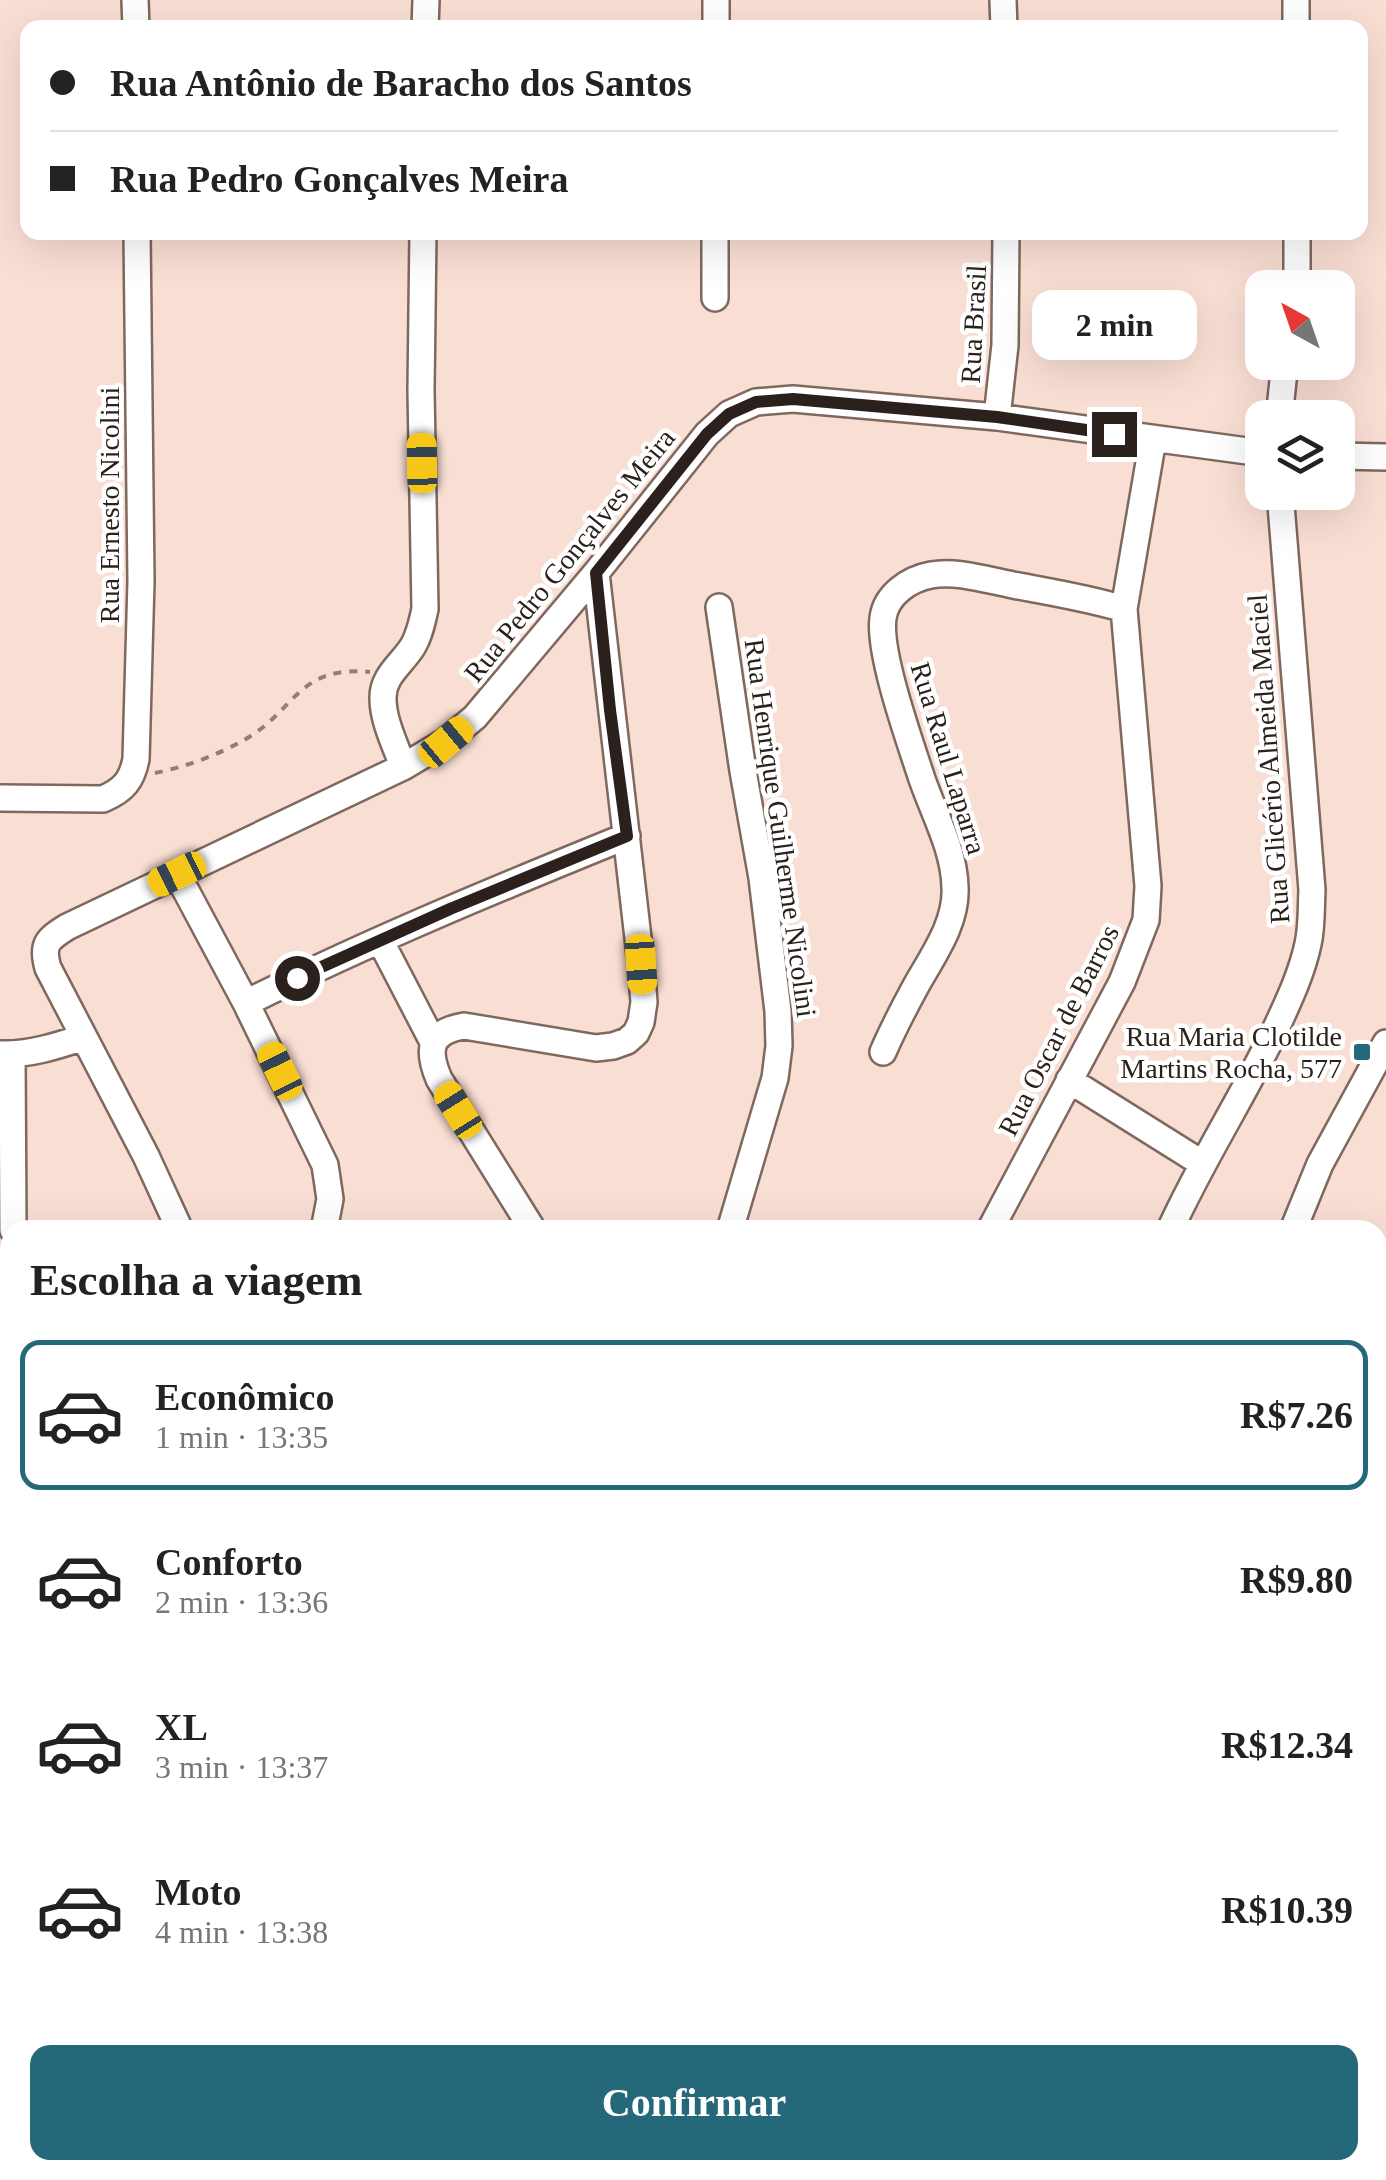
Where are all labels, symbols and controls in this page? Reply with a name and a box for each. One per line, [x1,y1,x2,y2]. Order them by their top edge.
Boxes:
text: Rua Antônio de Baracho dos Santos [110,62,692,104]
text: Rua Pedro Gonçalves Meira [110,158,568,200]
street label: Rua Brasil [955,264,992,384]
north arrow [1245,270,1355,380]
map controls [1245,270,1355,510]
callout: 2 min [1032,289,1196,359]
text: 2 min [1076,307,1153,343]
street label: Rua Ernesto Nicolini [94,387,125,623]
button: layers [1245,400,1355,510]
route end [1092,412,1137,457]
street label: Rua Pedro Gonçalves Meira [458,422,681,688]
car [406,433,438,493]
street label: Rua Glicério Almeida Maciel [1241,593,1295,925]
street label: Rua Henrique Guilherme Nicolini [739,637,822,1019]
street label: Rua Raul Laparra [905,658,993,858]
car [413,711,479,773]
car [143,847,211,901]
street label: Rua Oscar de Barros [992,920,1125,1141]
car [624,933,658,995]
route start [275,956,320,1001]
place label: Rua Maria Clotilde Martins Rocha, 577 [1120,1021,1342,1084]
car [253,1037,307,1105]
marker: Rua Maria Clotilde Martins Rocha, 577 [1351,1041,1373,1063]
car [429,1077,487,1143]
text: Escolha a viagem [30,1255,363,1305]
icon: car [35,1370,125,1460]
text: Econômico [155,1376,334,1418]
text: R$7.26 [1240,1394,1353,1436]
text: 1 min · 13:35 [155,1419,328,1455]
icon: car [35,1535,125,1625]
text: Conforto [155,1541,303,1583]
text: R$9.80 [1240,1559,1353,1601]
text: 2 min · 13:36 [155,1584,328,1620]
icon: car [35,1700,125,1790]
text: XL [155,1706,208,1748]
text: R$12.34 [1221,1724,1353,1766]
text: 3 min · 13:37 [155,1749,328,1785]
icon: car [35,1865,125,1955]
text: Moto [155,1871,242,1913]
text: R$10.39 [1221,1889,1353,1931]
text: 4 min · 13:38 [155,1914,328,1950]
button: Confirmar [30,2045,1358,2160]

